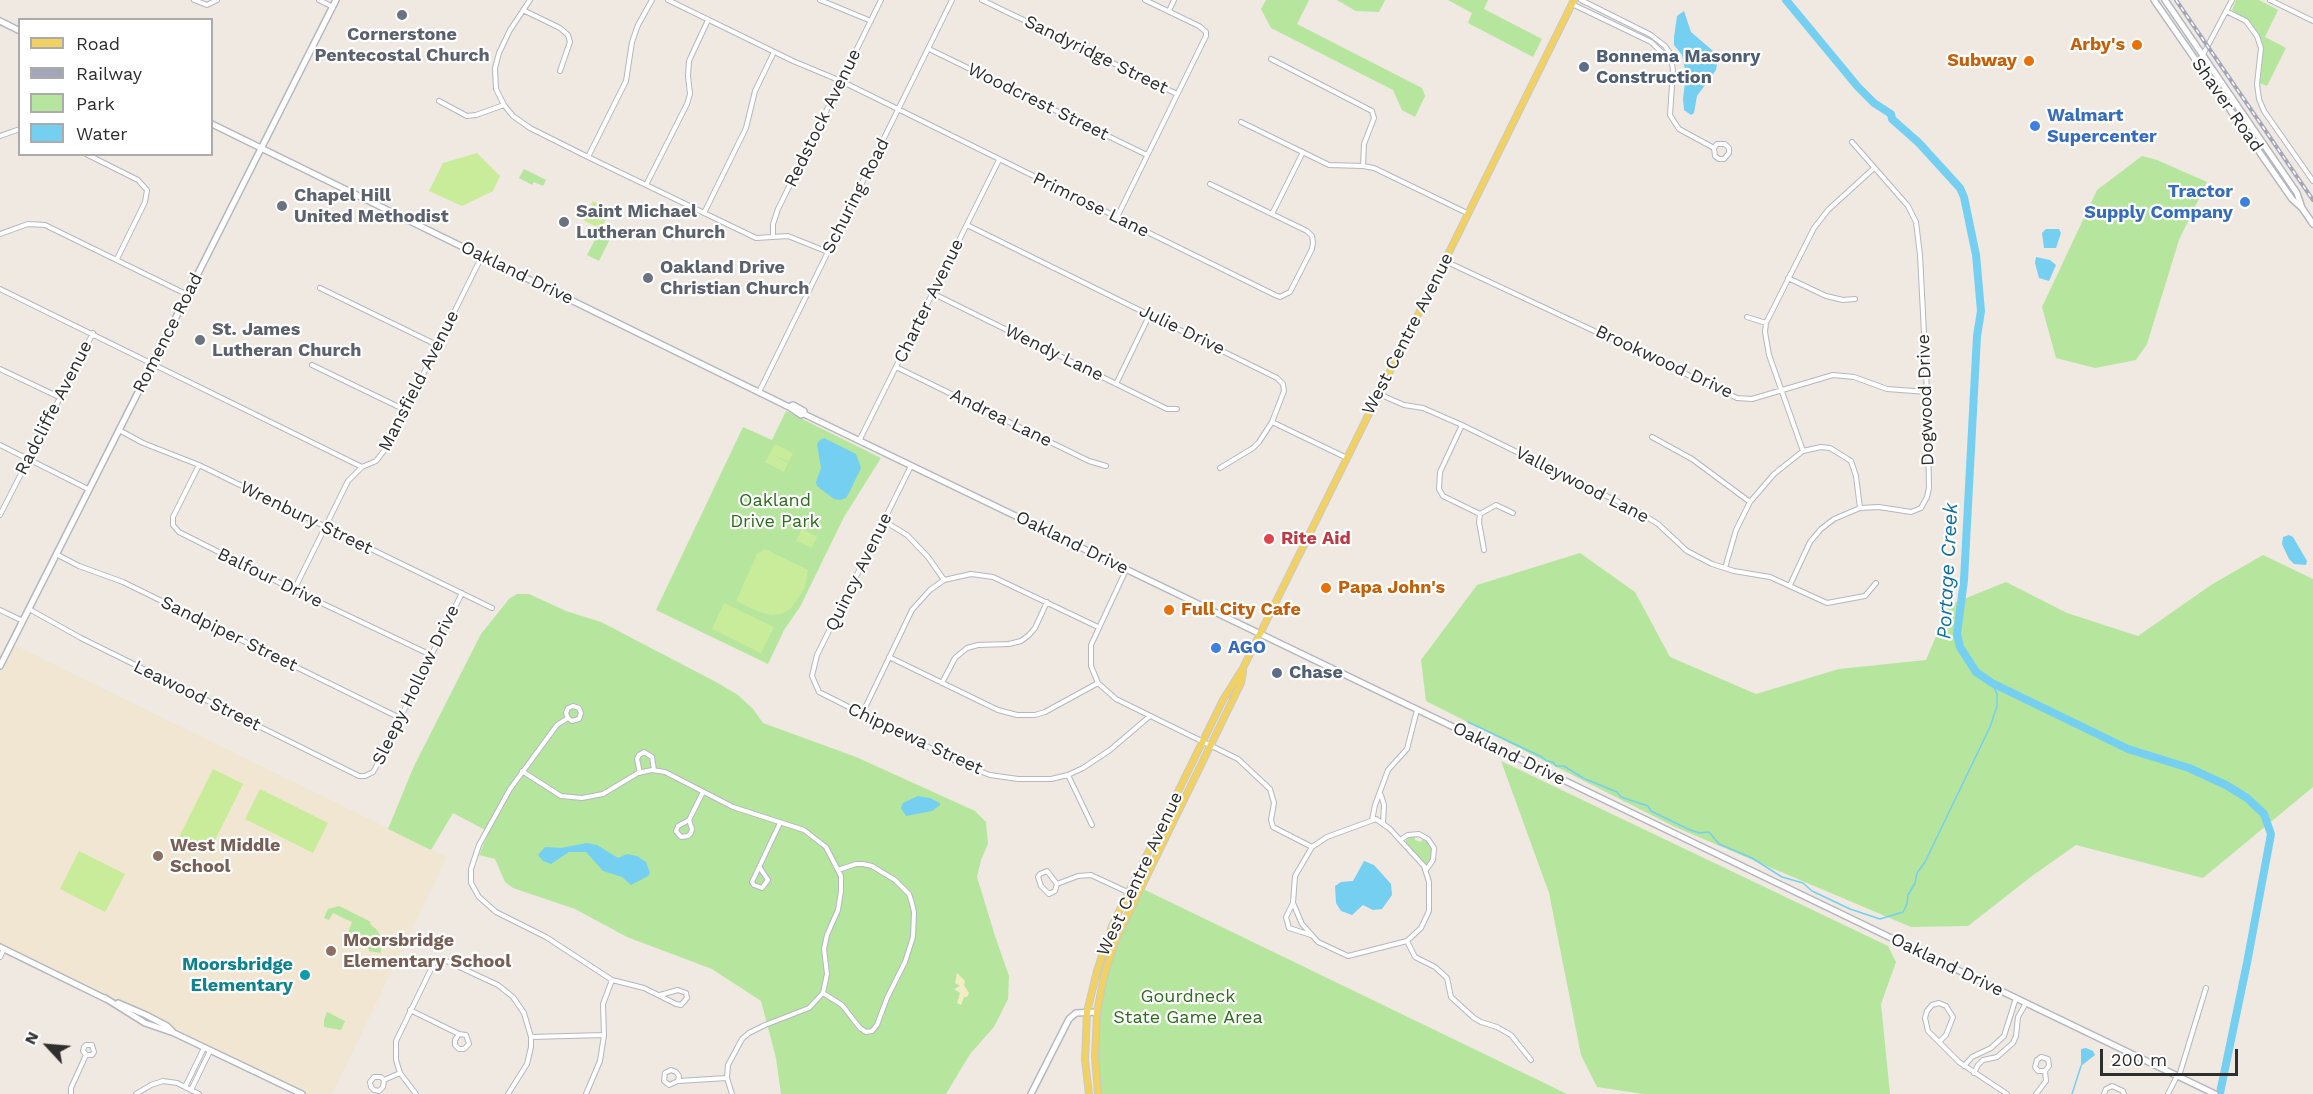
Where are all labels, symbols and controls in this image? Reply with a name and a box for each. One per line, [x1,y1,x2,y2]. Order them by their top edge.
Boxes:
marker: Cornerstone Pentecostal Church [395,8,409,22]
street label: Sandyridge Street [1021,11,1171,99]
legend [18,18,213,156]
place label: Cornerstone Pentecostal Church [314,24,490,66]
text: Road [76,33,120,54]
place label: Arby's [2070,34,2125,56]
marker: Arby's [2130,38,2144,52]
street label: Redstock Avenue [780,45,866,191]
place label: Bonnema Masonry Construction [1596,46,1760,88]
place label: Subway [1947,50,2017,72]
marker: Subway [2022,54,2036,68]
street label: Shaver Road [2187,54,2267,156]
street label: Woodcrest Street [964,58,1112,146]
marker: Bonnema Masonry Construction [1577,60,1591,74]
text: Railway [76,63,142,84]
text: Park [76,93,115,114]
place label: Walmart Supercenter [2047,105,2157,148]
marker: Walmart Supercenter [2028,119,2042,133]
text: Water [76,123,128,144]
street label: Schuring Road [818,135,894,257]
street label: Primrose Lane [1029,168,1153,242]
place label: Tractor Supply Company [2084,181,2233,224]
place label: Chapel Hill United Methodist [294,185,449,228]
marker: Tractor Supply Company [2238,195,2252,209]
marker: Chapel Hill United Methodist [275,199,289,213]
place label: Saint Michael Lutheran Church [576,201,725,244]
marker: Saint Michael Lutheran Church [557,215,571,229]
street label: Charter Avenue [890,235,968,367]
street label: Oakland Drive [457,236,577,310]
street label: West Centre Avenue [1358,249,1458,419]
place label: Oakland Drive Christian Church [660,257,809,300]
street label: Romence Road [128,269,208,397]
marker: Oakland Drive Christian Church [641,271,655,285]
street label: Julie Drive [1136,300,1228,360]
street label: Mansfield Avenue [374,307,464,455]
place label: St. James Lutheran Church [212,319,361,362]
street label: Wendy Lane [1001,320,1107,386]
street label: Brookwood Drive [1592,321,1736,403]
marker: St. James Lutheran Church [193,333,207,347]
street label: Dogwood Drive [1913,334,1939,466]
street label: Radcliffe Avenue [11,337,97,479]
street label: Andrea Lane [947,384,1055,452]
street label: Valleywood Lane [1511,442,1653,528]
street label: Wrenbury Street [236,477,376,559]
park label: Oakland Drive Park [730,490,820,532]
water label: Portage Creek [1932,502,1964,640]
street label: Oakland Drive [1012,506,1132,580]
street label: Quincy Avenue [821,509,897,635]
place label: Rite Aid [1281,528,1351,550]
marker: Rite Aid [1262,532,1276,546]
street label: Balfour Drive [214,543,326,613]
place label: Papa John's [1338,577,1445,599]
marker: Papa John's [1319,581,1333,595]
street label: Sandpiper Street [157,592,301,676]
place label: Full City Cafe [1181,599,1301,621]
street label: Sleepy Hollow Drive [368,601,464,769]
marker: Full City Cafe [1162,603,1176,617]
place label: AGO [1228,637,1266,659]
marker: AGO [1209,641,1223,655]
street label: Leawood Street [130,656,264,736]
place label: Chase [1289,662,1343,684]
marker: Chase [1270,666,1284,680]
street label: Chippewa Street [844,698,986,780]
street label: Oakland Drive [1449,717,1569,791]
street label: West Centre Avenue [1092,788,1188,960]
place label: West Middle School [170,835,281,878]
marker: West Middle School [151,849,165,863]
street label: Oakland Drive [1887,928,2007,1002]
place label: Moorsbridge Elementary School [343,930,511,972]
marker: Moorsbridge Elementary School [324,944,338,958]
place label: Moorsbridge Elementary [182,954,293,996]
marker: Moorsbridge Elementary [298,968,312,982]
park label: Gourdneck State Game Area [1113,986,1263,1028]
north arrow [18,1016,78,1076]
text: N [20,1028,43,1047]
scale bar [2103,1037,2241,1075]
text: 200 m [2111,1049,2167,1070]

